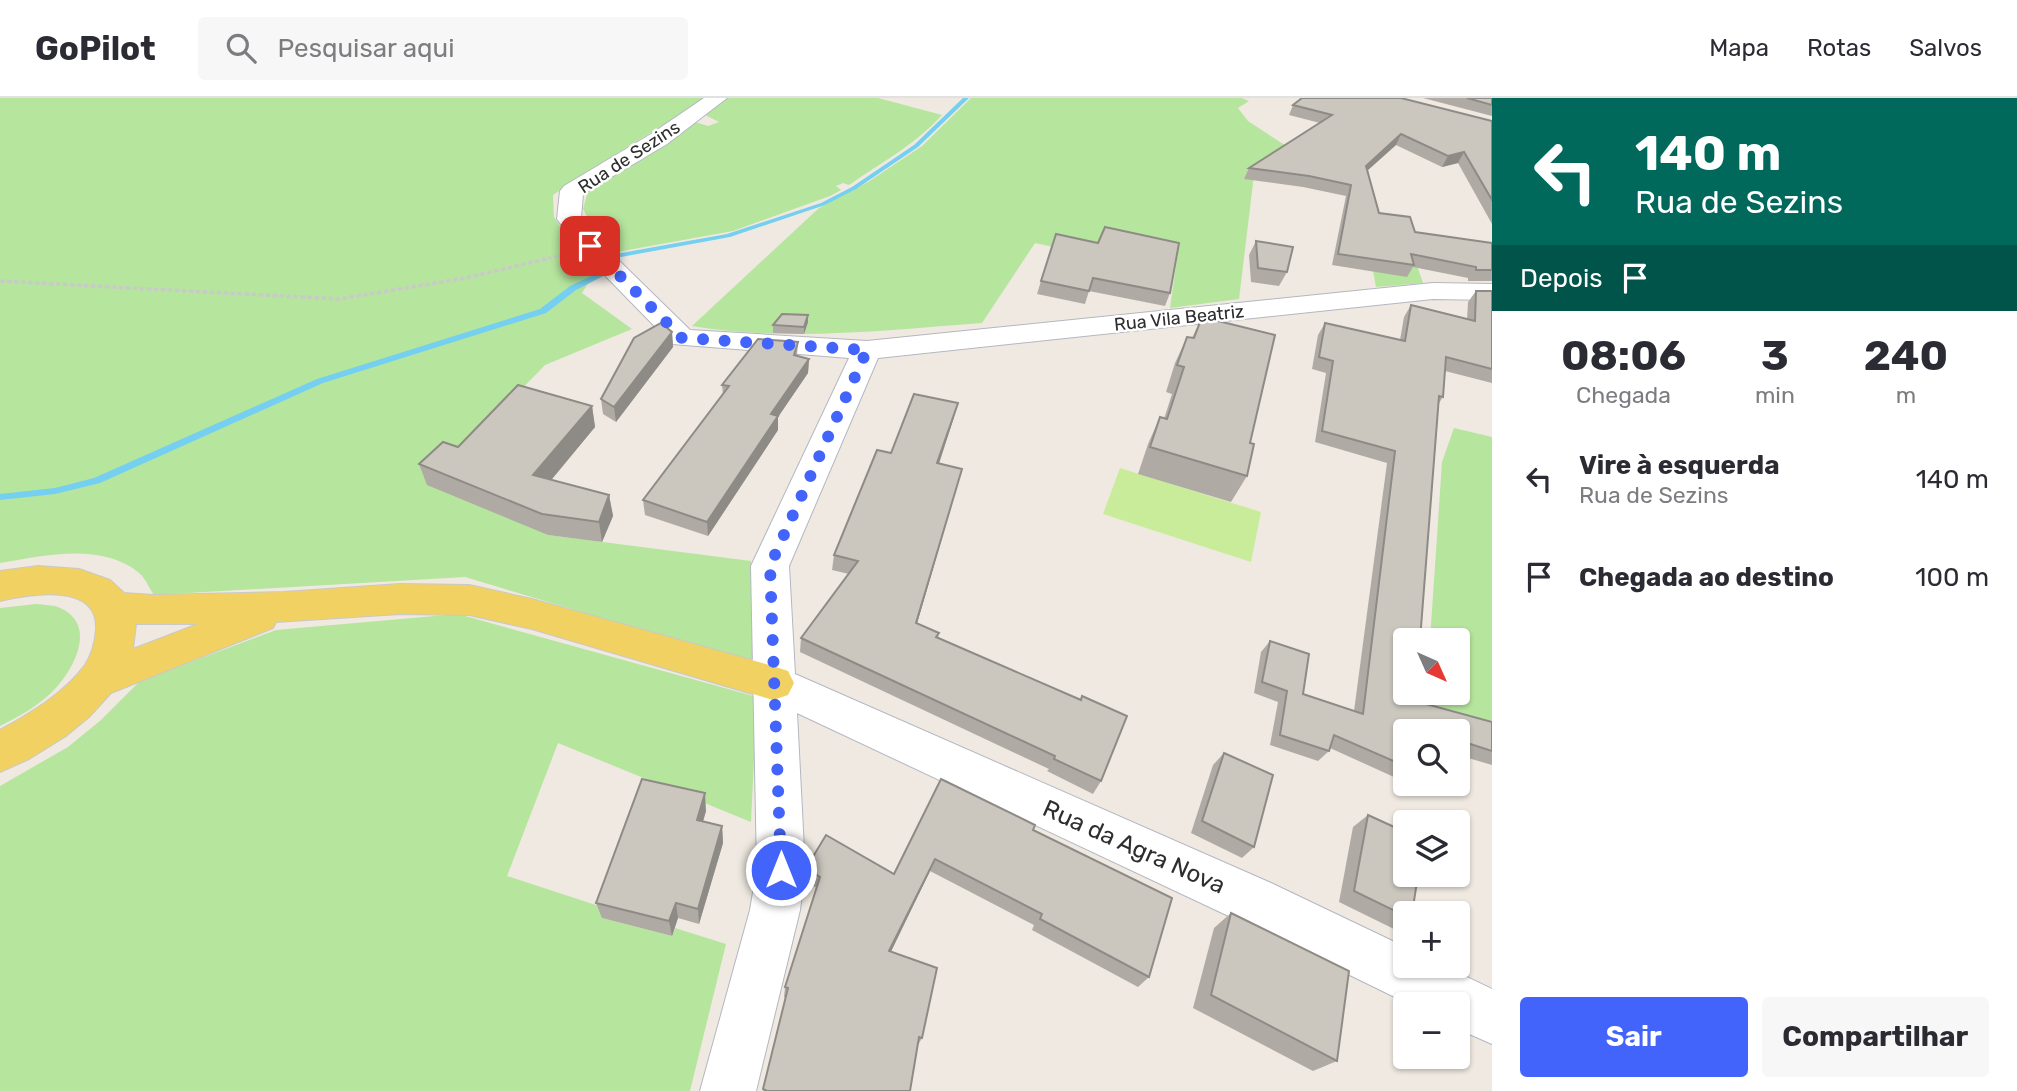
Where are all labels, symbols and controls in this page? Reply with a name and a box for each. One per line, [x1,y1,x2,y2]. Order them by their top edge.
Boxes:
search box [198,17,688,80]
text: GoPilot [35,29,156,68]
icon: search [222,29,260,67]
text: Pesquisar aqui [278,33,454,64]
text: Mapa [1709,34,1769,62]
text: Rotas [1807,34,1871,62]
text: Salvos [1909,34,1982,62]
street label: Rua de Sezins [574,116,684,198]
text: 140 m [1635,124,1781,182]
icon: left [1520,126,1611,217]
text: Rua de Sezins [1635,183,1843,221]
pin [560,216,620,276]
icon: arrive [571,227,609,265]
icon: arrive [1616,259,1654,297]
text: Depois [1520,263,1602,294]
street label: Rua Vila Beatriz [1113,300,1245,336]
text: 08:06 [1561,331,1686,381]
text: 3 [1761,331,1789,381]
text: 240 [1864,331,1948,381]
text: Chegada [1576,381,1671,409]
text: min [1755,381,1795,409]
text: m [1896,381,1916,409]
text: Vire à esquerda [1579,450,1780,481]
icon: left [1520,460,1558,498]
text: 140 m [1916,464,1989,495]
text: Rua de Sezins [1579,481,1729,509]
icon: arrive [1520,558,1558,596]
text: Chegada ao destino [1579,562,1834,593]
text: 100 m [1915,562,1989,593]
north arrow [1393,628,1470,705]
map controls [1393,628,1470,1069]
button: search [1393,719,1470,796]
street label: Rua da Agra Nova [1039,794,1229,900]
button: layers [1393,810,1470,887]
position arrow [744,833,818,907]
button: + [1393,901,1470,978]
button: − [1393,992,1470,1069]
button: Sair [1520,997,1748,1077]
button: Compartilhar [1762,997,1989,1077]

